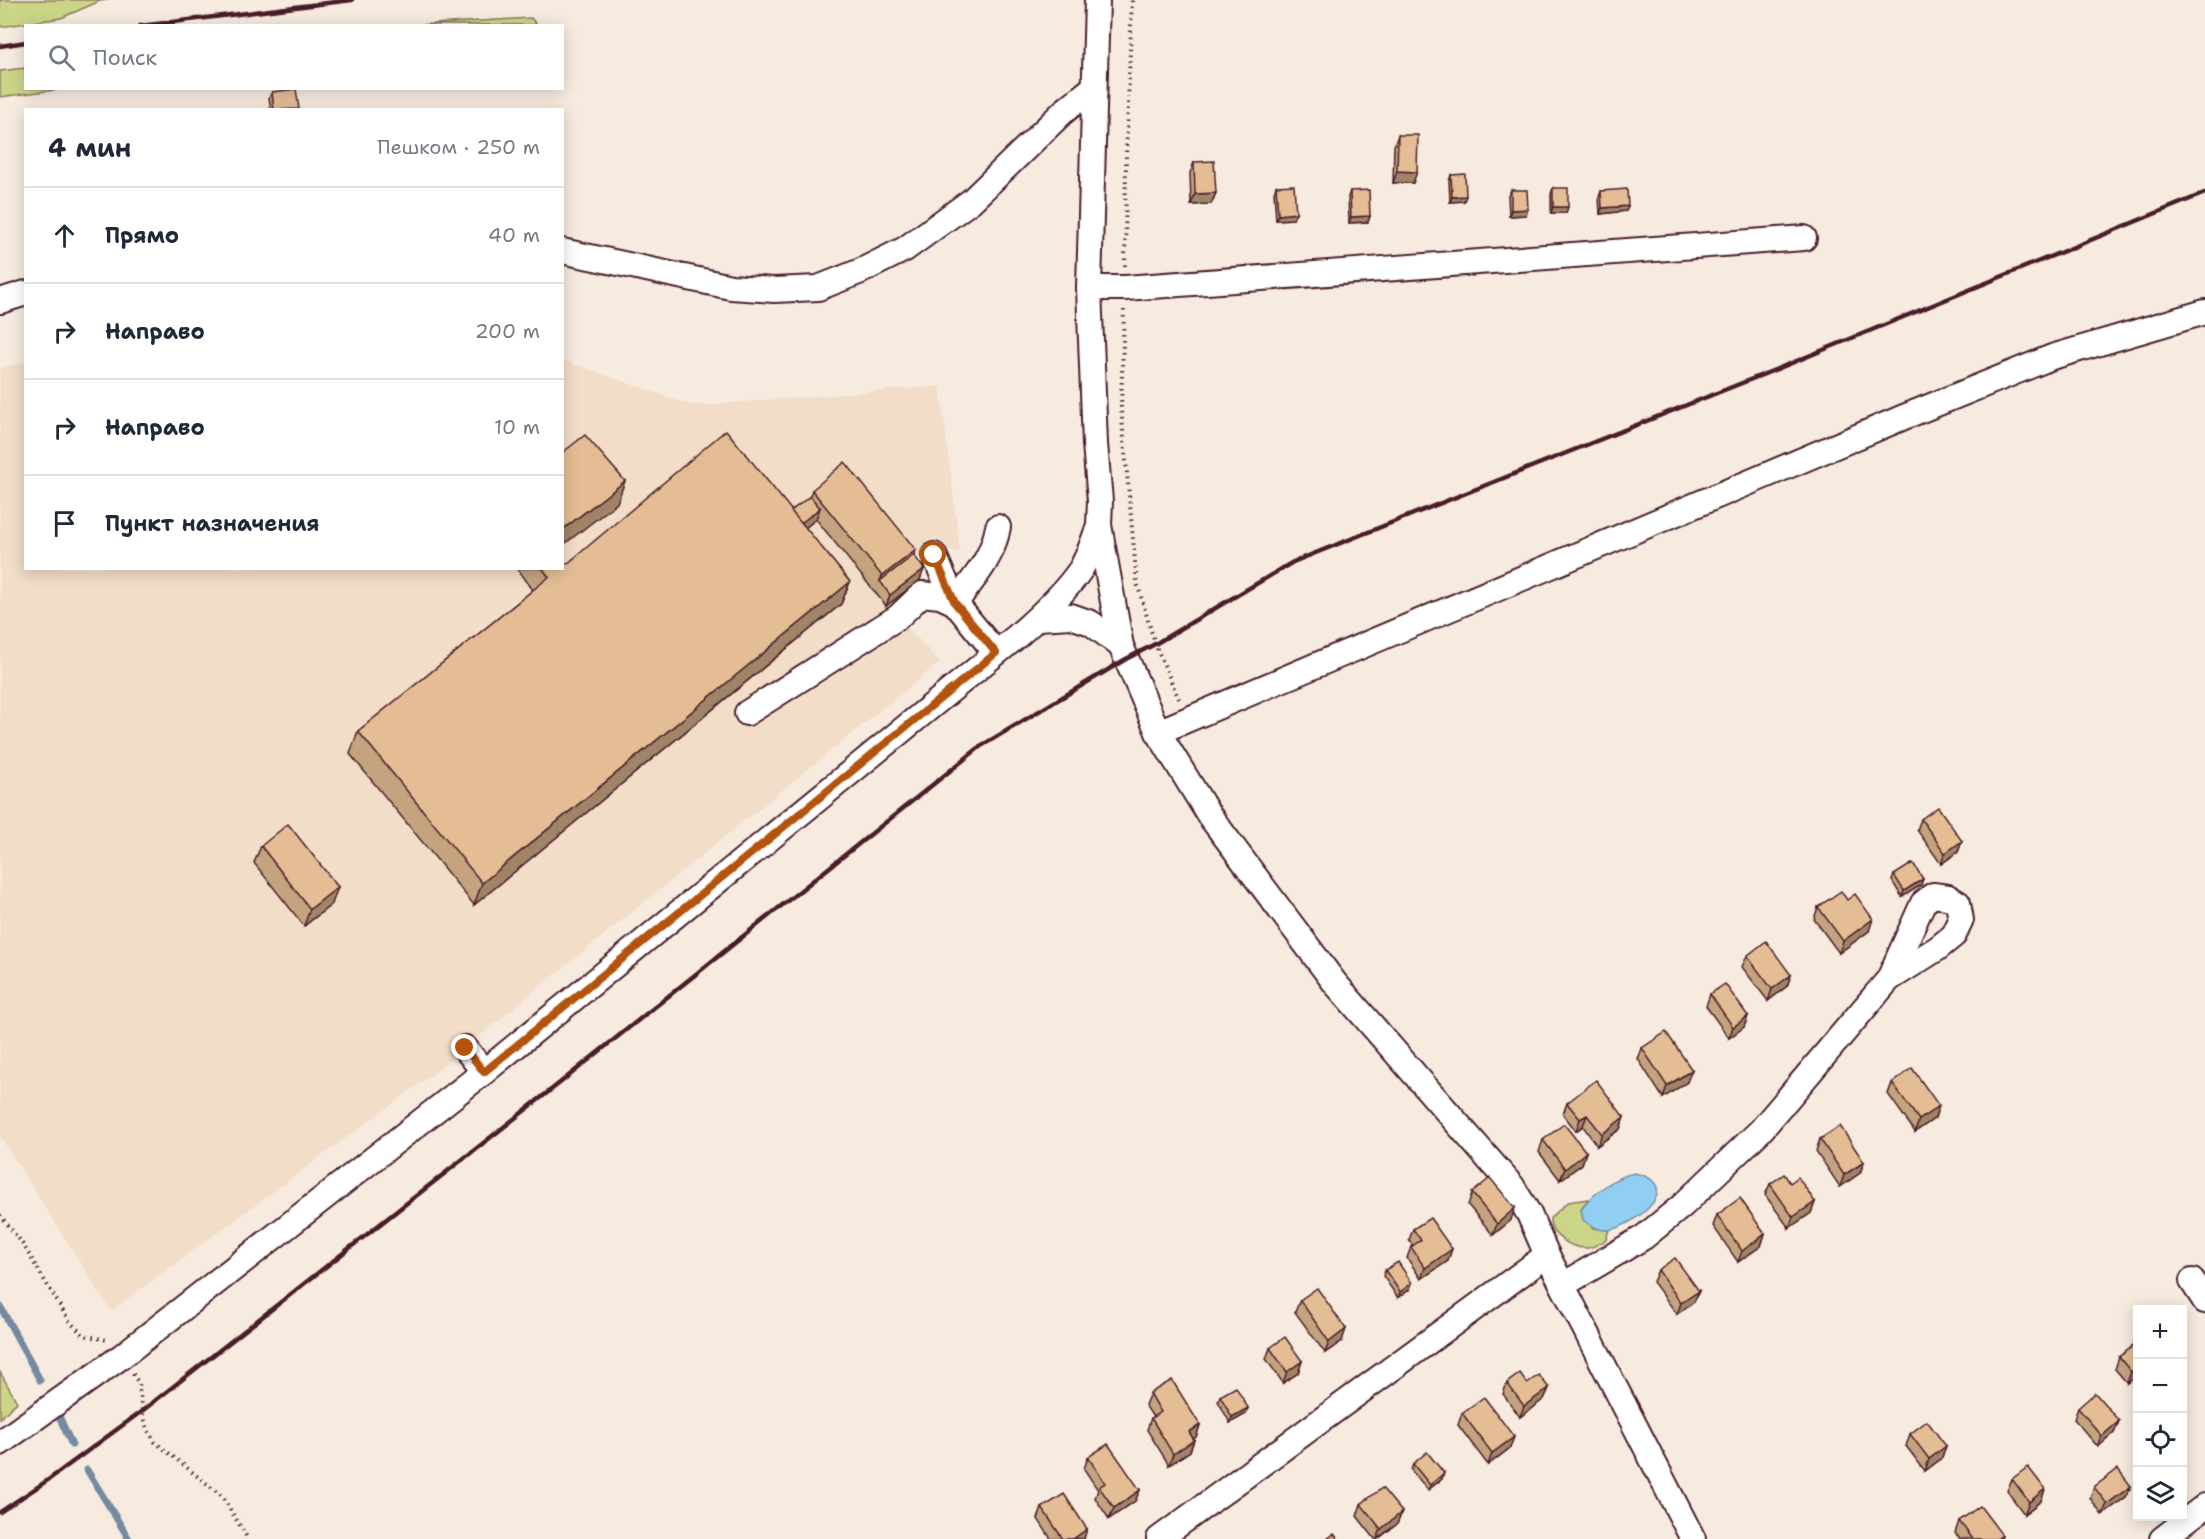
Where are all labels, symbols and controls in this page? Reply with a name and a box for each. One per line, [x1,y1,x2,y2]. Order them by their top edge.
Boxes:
search box [24,24,564,90]
icon: search [45,41,78,74]
text: Поиск [93,43,157,72]
text: 4 мин [48,130,131,165]
text: Пешком · 250 m [377,134,540,160]
icon: ahead [48,219,81,252]
text: Прямо [105,221,179,250]
text: 40 m [488,222,540,248]
icon: right [48,315,81,348]
text: Направо [105,317,205,346]
text: 200 m [475,318,540,344]
icon: right [48,411,81,444]
text: Направо [105,413,205,442]
text: 10 m [494,414,540,440]
icon: arrive [48,507,81,540]
text: Пункт назначения [105,509,319,538]
route start [920,541,946,567]
route end [451,1034,477,1060]
map controls [2133,1305,2187,1521]
button: + [2133,1305,2187,1359]
button: − [2133,1359,2187,1413]
button: locate [2133,1413,2187,1467]
button: layers [2133,1467,2187,1521]

